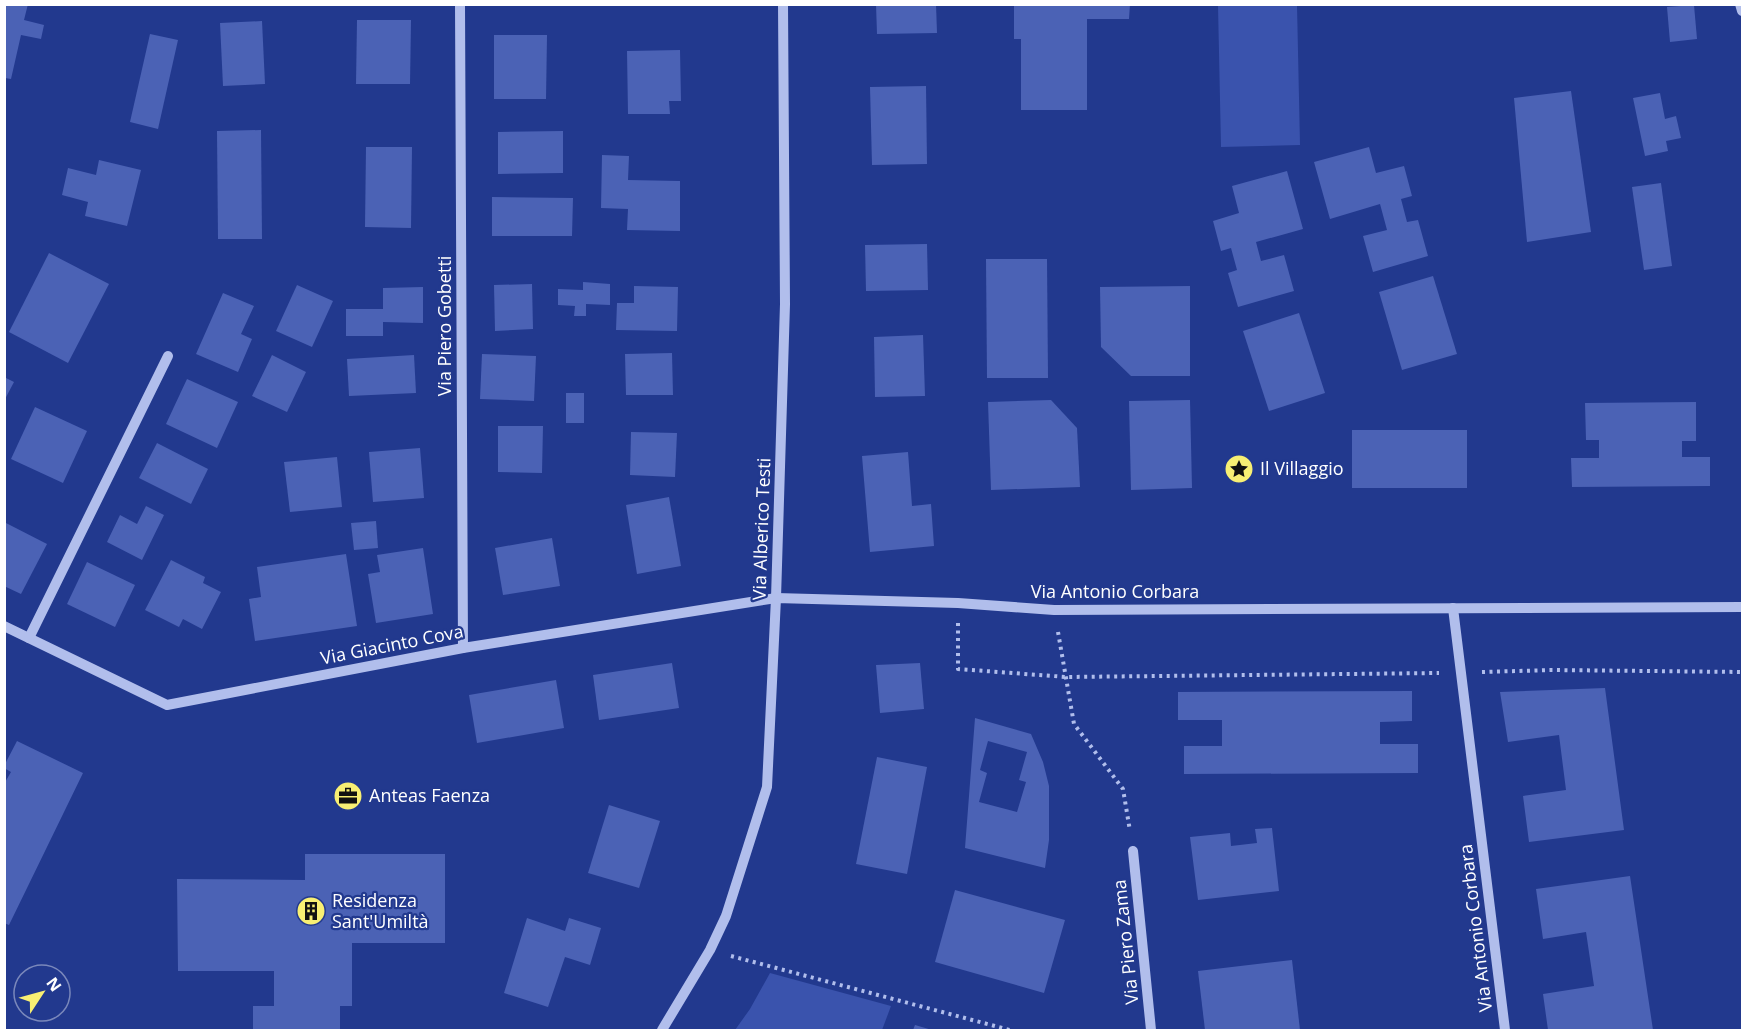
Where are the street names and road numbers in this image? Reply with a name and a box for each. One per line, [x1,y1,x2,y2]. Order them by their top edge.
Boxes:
street label: Via Piero Gobetti [432,256,456,396]
street label: Via Alberico Testi [747,457,775,601]
street label: Via Antonio Corbara [1031,579,1199,603]
street label: Via Giacinto Cova [318,618,465,670]
street label: Via Antonio Corbara [1453,843,1497,1013]
street label: Via Piero Zama [1107,879,1143,1006]

